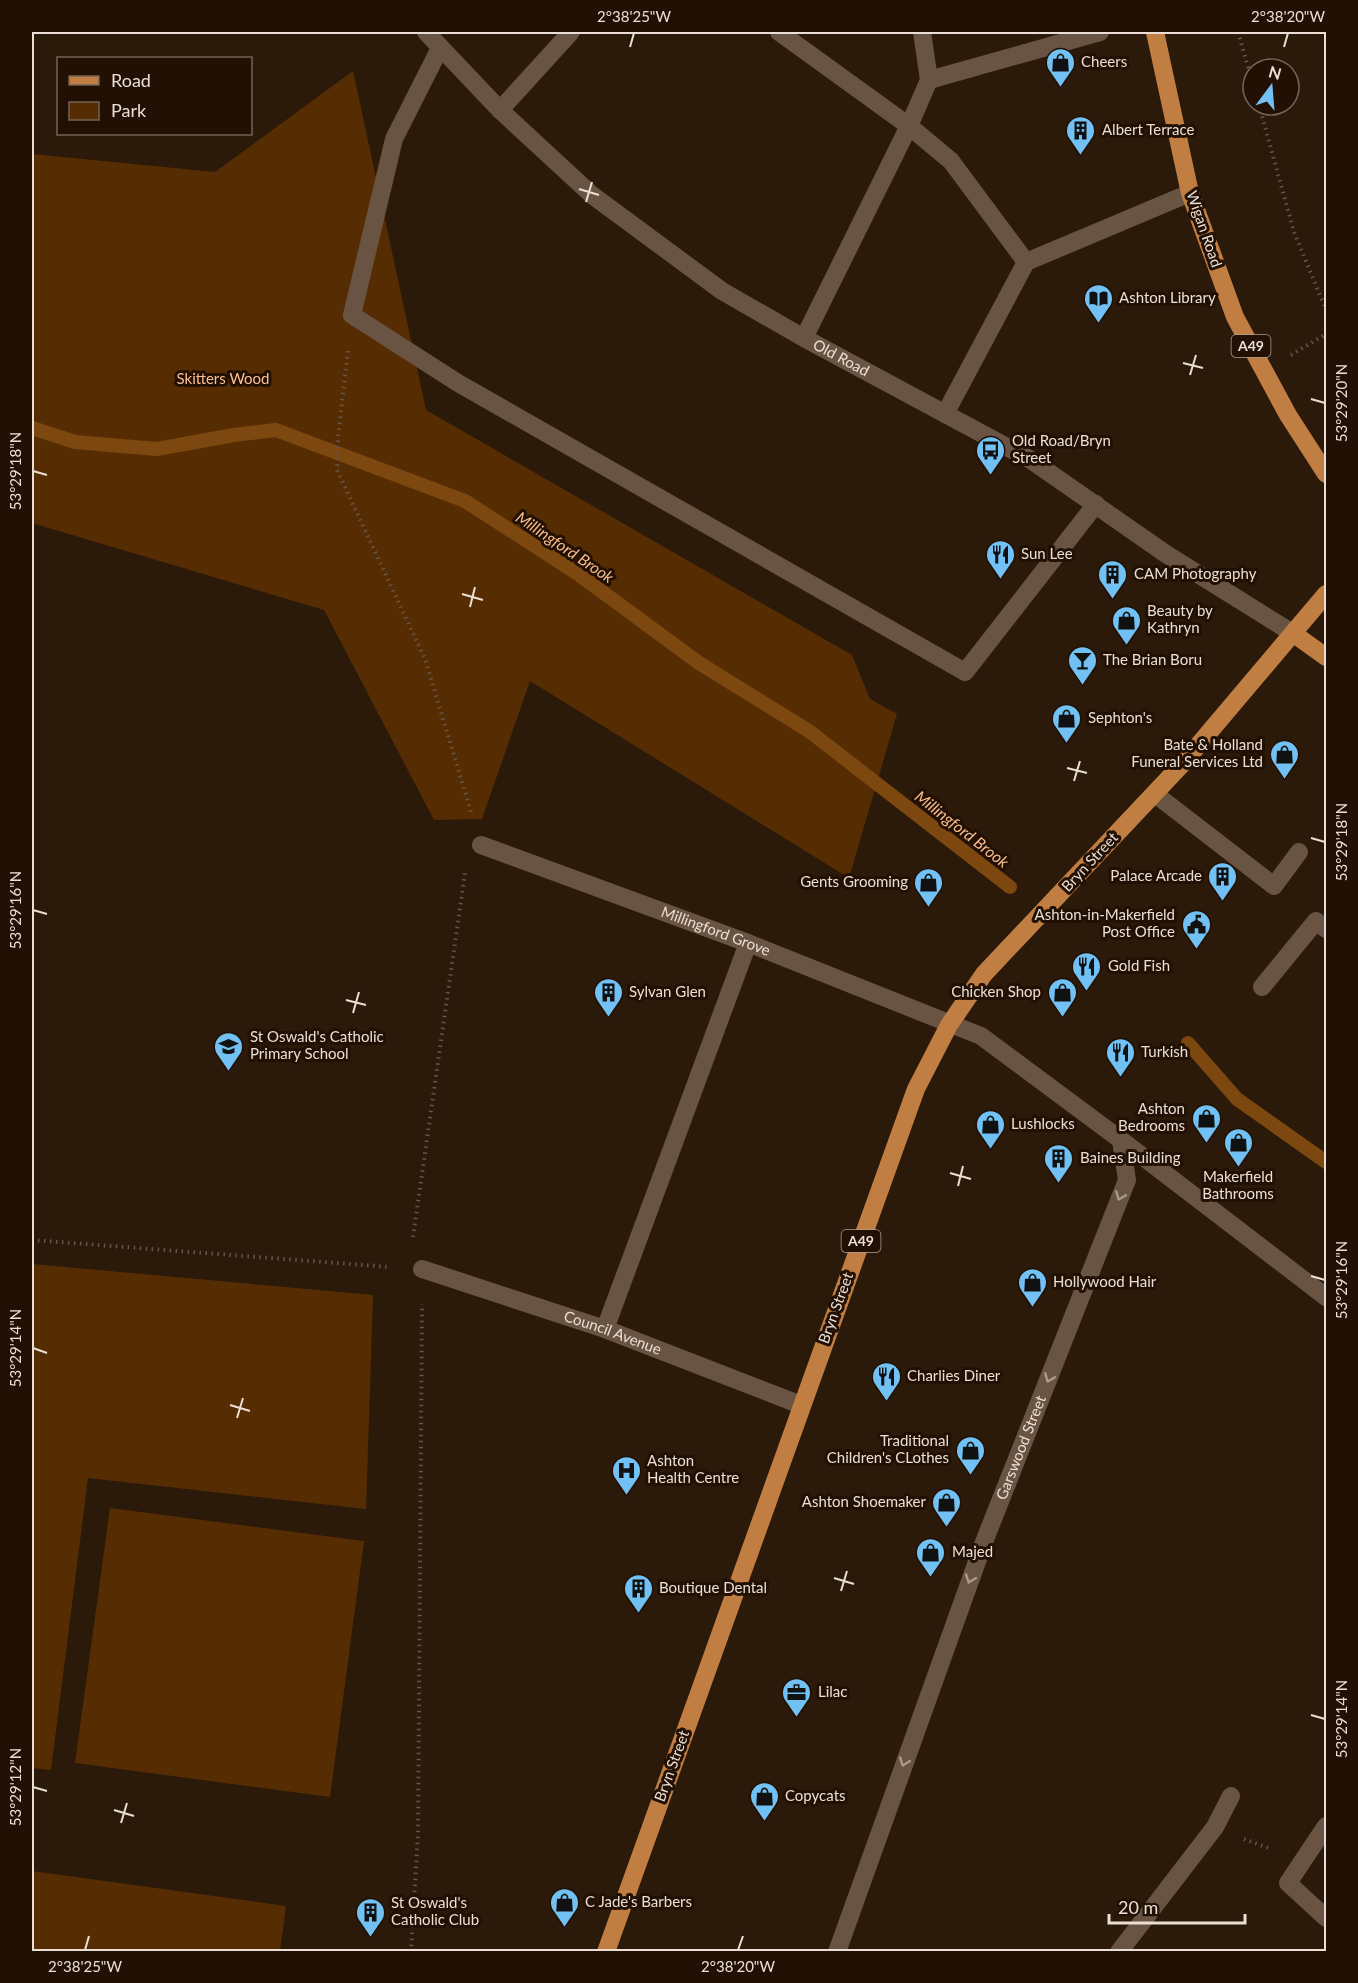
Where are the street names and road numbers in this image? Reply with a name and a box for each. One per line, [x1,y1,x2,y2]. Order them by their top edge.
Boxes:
street label: Wigan Road [1183,188,1226,269]
street label: Old Road [810,335,873,379]
road number: A49 [1232,335,1270,357]
street label: Bryn Street [1057,828,1122,895]
street label: Millingford Grove [659,902,773,959]
road number: A49 [842,1230,880,1252]
street label: Bryn Street [814,1269,856,1346]
street label: Council Avenue [562,1306,664,1358]
street label: Garswood Street [992,1392,1049,1502]
street label: Bryn Street [650,1727,692,1804]

